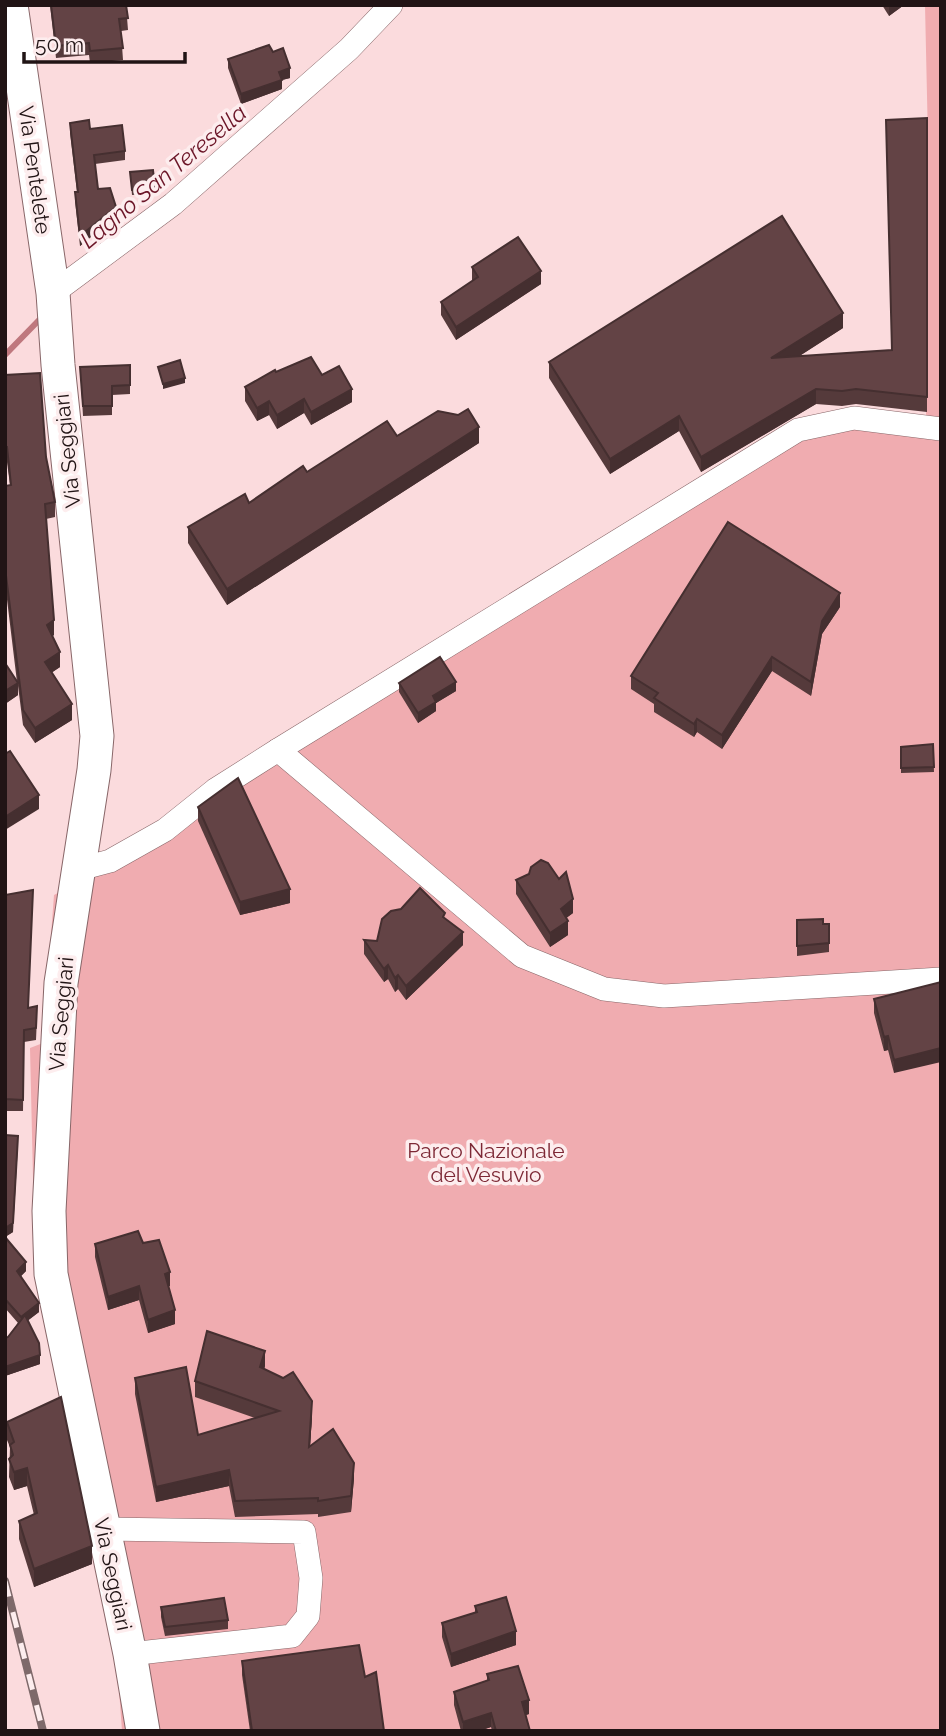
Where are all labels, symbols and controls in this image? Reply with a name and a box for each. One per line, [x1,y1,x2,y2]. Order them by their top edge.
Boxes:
scale bar [24,21,186,65]
text: 50 m [35,32,84,57]
water label: Lagno San Teresella [74,98,252,253]
street label: Via Pentelete [14,104,56,236]
street label: Via Seggiari [49,393,85,509]
street label: Via Seggiari [44,956,78,1072]
park label: Parco Nazionale del Vesuvio [407,1138,565,1187]
street label: Via Seggiari [89,1515,137,1633]

